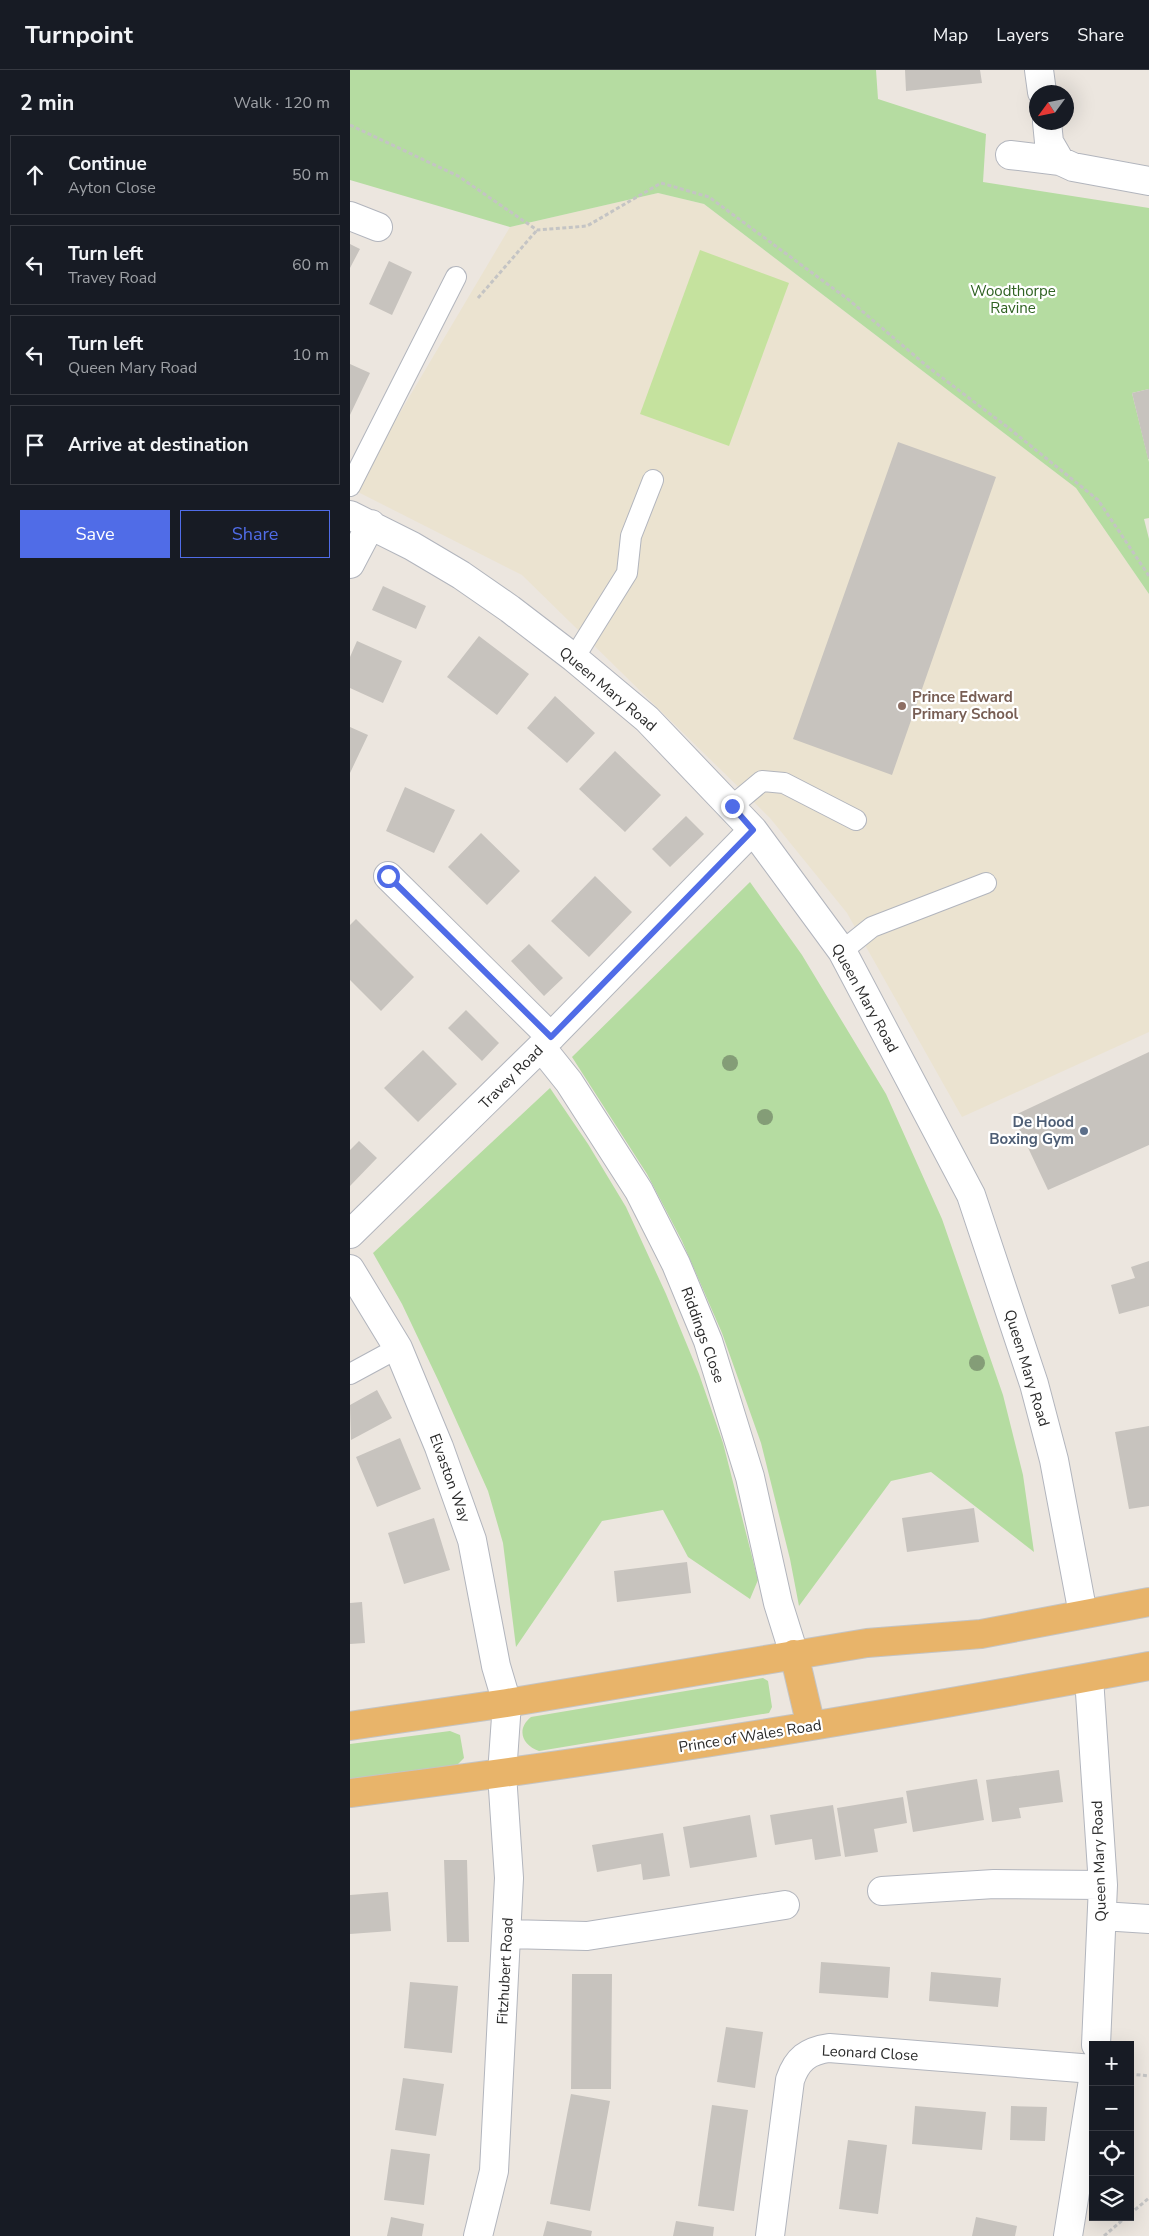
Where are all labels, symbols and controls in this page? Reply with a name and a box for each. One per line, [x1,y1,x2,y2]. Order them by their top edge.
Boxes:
text: Turnpoint [25,19,133,51]
text: Map [933,23,968,47]
text: Layers [996,23,1049,47]
text: Share [1077,23,1124,47]
north arrow [1029,85,1074,130]
text: 2 min [20,89,74,117]
text: Walk · 120 m [234,92,330,114]
text: Continue [68,151,147,177]
icon: ahead [21,161,49,189]
text: 50 m [292,164,329,186]
text: Ayton Close [68,177,156,199]
text: Turn left [68,241,143,267]
icon: left [21,251,49,279]
text: 60 m [292,254,329,276]
text: Travey Road [68,267,157,289]
park label: Woodthorpe Ravine [970,281,1056,318]
text: Turn left [68,331,143,357]
icon: left [21,341,49,369]
text: 10 m [292,344,329,366]
text: Queen Mary Road [68,357,197,379]
icon: arrive [21,431,49,459]
text: Arrive at destination [68,432,249,458]
button: Save [20,510,170,558]
button: Share [180,510,330,558]
street label: Queen Mary Road [555,642,661,736]
place label: Prince Edward Primary School [912,687,1019,724]
marker: Prince Edward Primary School [896,700,908,712]
route end [721,795,744,818]
route start [377,865,400,888]
street label: Queen Mary Road [827,940,903,1056]
street label: Travey Road [475,1041,547,1113]
place label: De Hood Boxing Gym [989,1112,1074,1149]
marker: De Hood Boxing Gym [1078,1125,1090,1137]
street label: Riddings Close [676,1284,730,1386]
street label: Queen Mary Road [1000,1307,1054,1429]
street label: Elvaston Way [425,1431,475,1525]
street label: Prince of Wales Road [677,1715,823,1757]
street label: Queen Mary Road [1087,1800,1111,1922]
street label: Fitzhubert Road [492,1917,518,2025]
street label: Leonard Close [821,2040,919,2066]
map controls [1089,2041,1134,2221]
button: + [1089,2041,1134,2086]
button: − [1089,2086,1134,2131]
button: locate [1089,2131,1134,2176]
button: layers [1089,2176,1134,2221]

